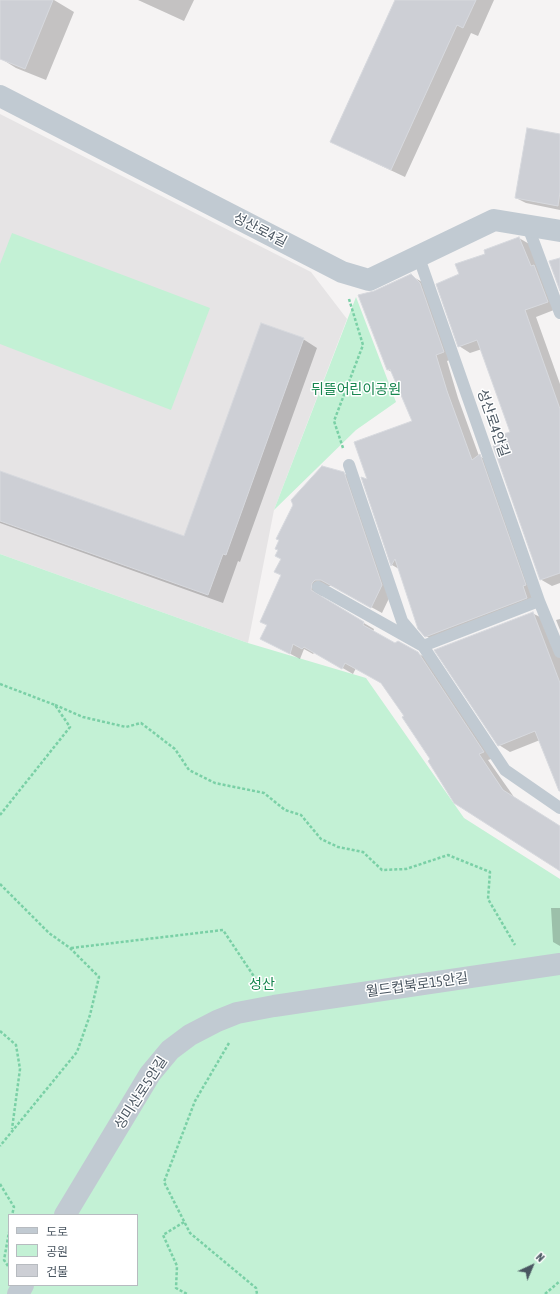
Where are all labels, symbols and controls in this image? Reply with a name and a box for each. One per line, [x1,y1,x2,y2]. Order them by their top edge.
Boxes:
street label: 성산로4길 [230,209,290,251]
park label: 뒤뜰어린이공원 [311,382,401,398]
street label: 성산로4안길 [474,387,512,459]
street label: 월드컵북로15안길 [365,969,469,1001]
park label: 성산 [249,977,275,993]
street label: 성미산로5안길 [111,1053,171,1133]
legend [8,1214,138,1286]
text: 도로 [46,1225,68,1239]
text: 공원 [46,1245,68,1259]
north arrow [512,1246,552,1286]
text: N [534,1251,547,1264]
text: 건물 [46,1265,68,1279]

